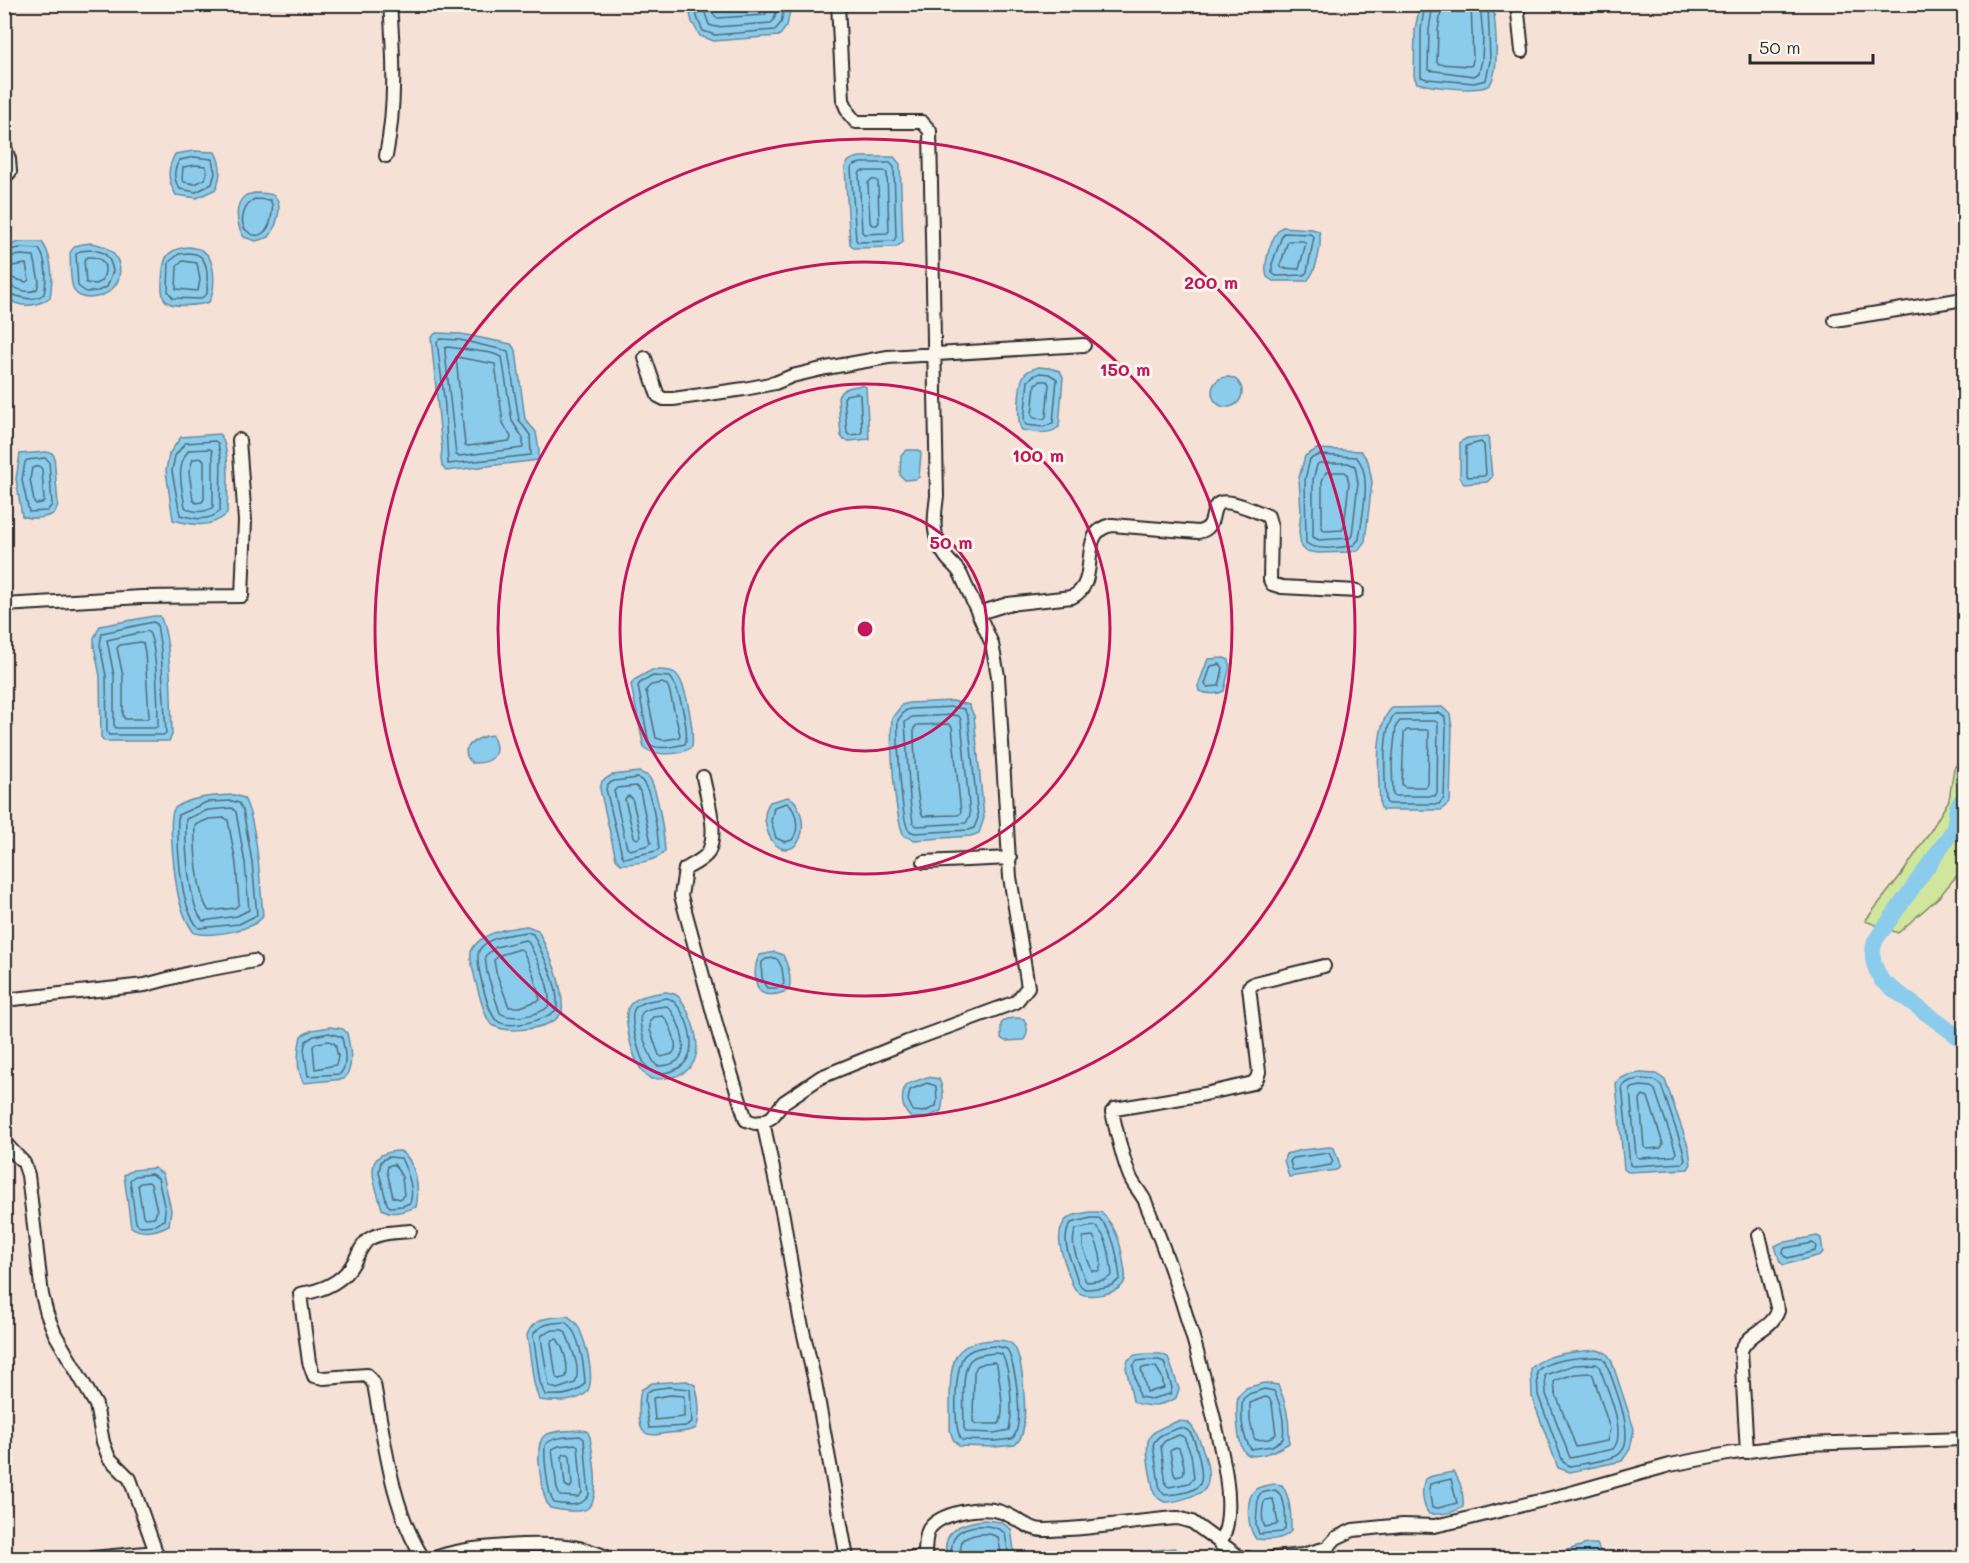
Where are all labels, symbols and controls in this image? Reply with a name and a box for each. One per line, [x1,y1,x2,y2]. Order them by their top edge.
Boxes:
scale bar [1750,27,1873,65]
text: 50 m [1759,35,1801,59]
text: 200 m [1184,270,1238,294]
text: 150 m [1100,357,1150,381]
text: 100 m [1012,443,1064,467]
text: 50 m [930,530,972,554]
centre of rings [855,619,875,639]

